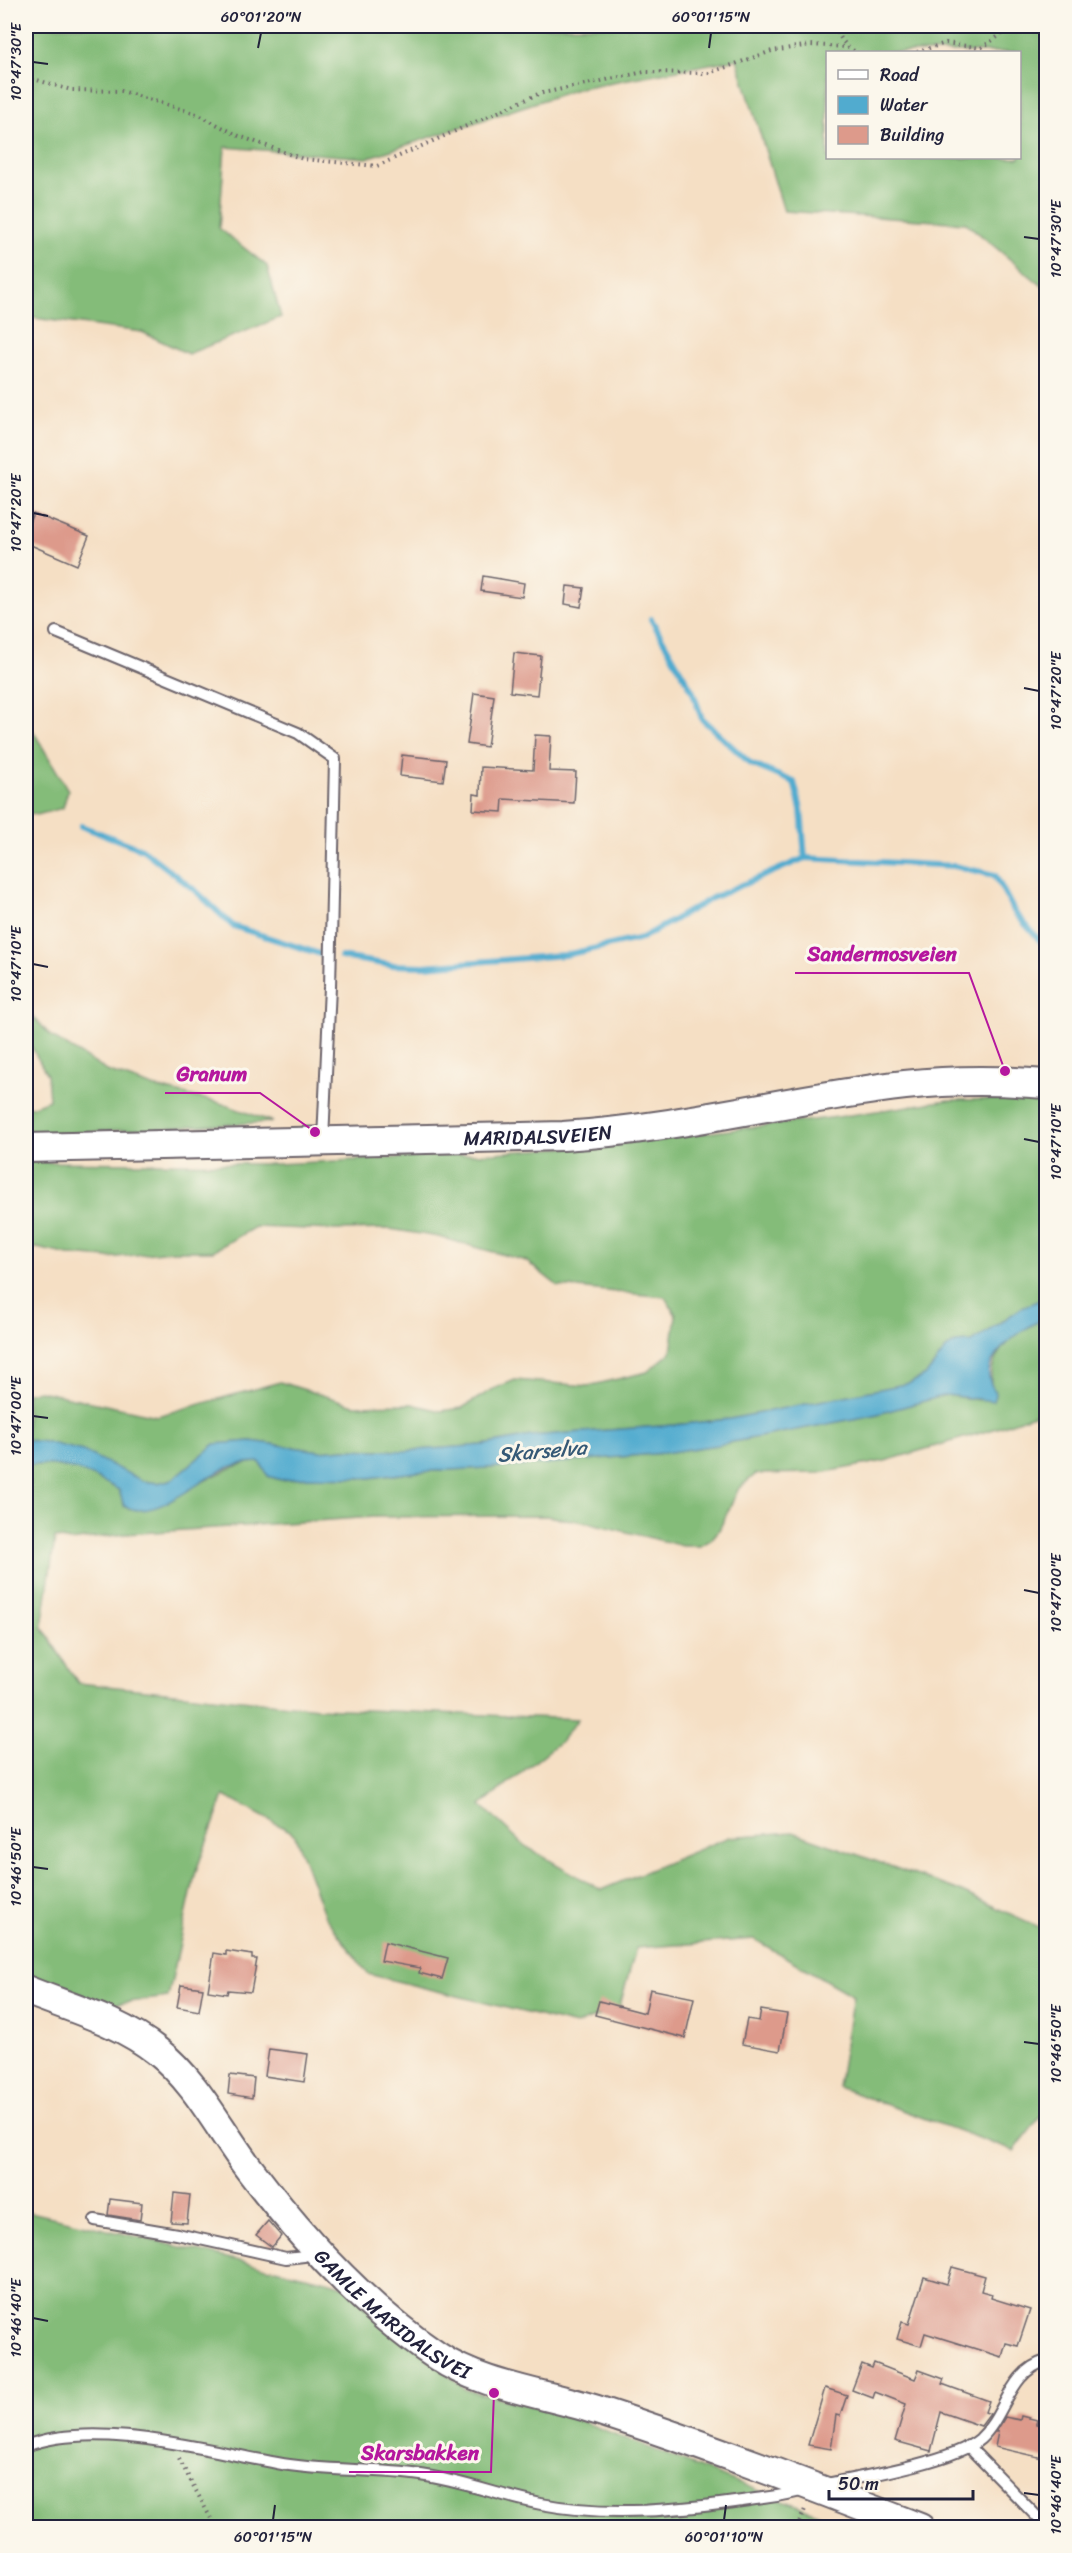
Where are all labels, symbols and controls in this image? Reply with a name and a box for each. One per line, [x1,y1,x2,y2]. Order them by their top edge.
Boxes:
text: 60°01'20"N [221,4,302,30]
text: 60°01'15"N [672,4,751,30]
text: 10°47'30"E [3,21,29,101]
legend [826,51,1021,159]
text: Road [880,59,920,91]
text: Water [880,89,929,121]
text: Building [880,119,944,151]
text: 10°47'30"E [1043,198,1069,278]
text: 10°47'20"E [3,472,29,552]
text: 10°47'20"E [1043,650,1069,730]
text: 10°47'10"E [3,924,29,1002]
callout: Sandermosveien [795,934,969,973]
text: Sandermosveien [806,935,957,973]
callout: Granum [165,1054,260,1093]
text: Granum [176,1055,247,1093]
text: 10°47'10"E [1043,1102,1069,1180]
street label: MARIDALSVEIEN [463,1115,614,1156]
text: 10°47'00"E [3,1375,29,1456]
water label: Skarselva [496,1428,591,1474]
text: 10°47'00"E [1043,1552,1069,1633]
text: 10°46'50"E [3,1826,29,1907]
text: 10°46'50"E [1043,2003,1069,2084]
street label: GAMLE MARIDALSVEI [305,2240,477,2390]
text: 10°46'40"E [3,2277,29,2358]
callout: Skarsbakken [349,2433,491,2472]
text: Skarsbakken [360,2434,480,2472]
text: 10°46'40"E [1043,2454,1069,2535]
scale bar [829,2463,973,2501]
text: 50 m [838,2468,879,2500]
text: 60°01'15"N [234,2524,313,2550]
text: 60°01'10"N [685,2524,764,2550]

